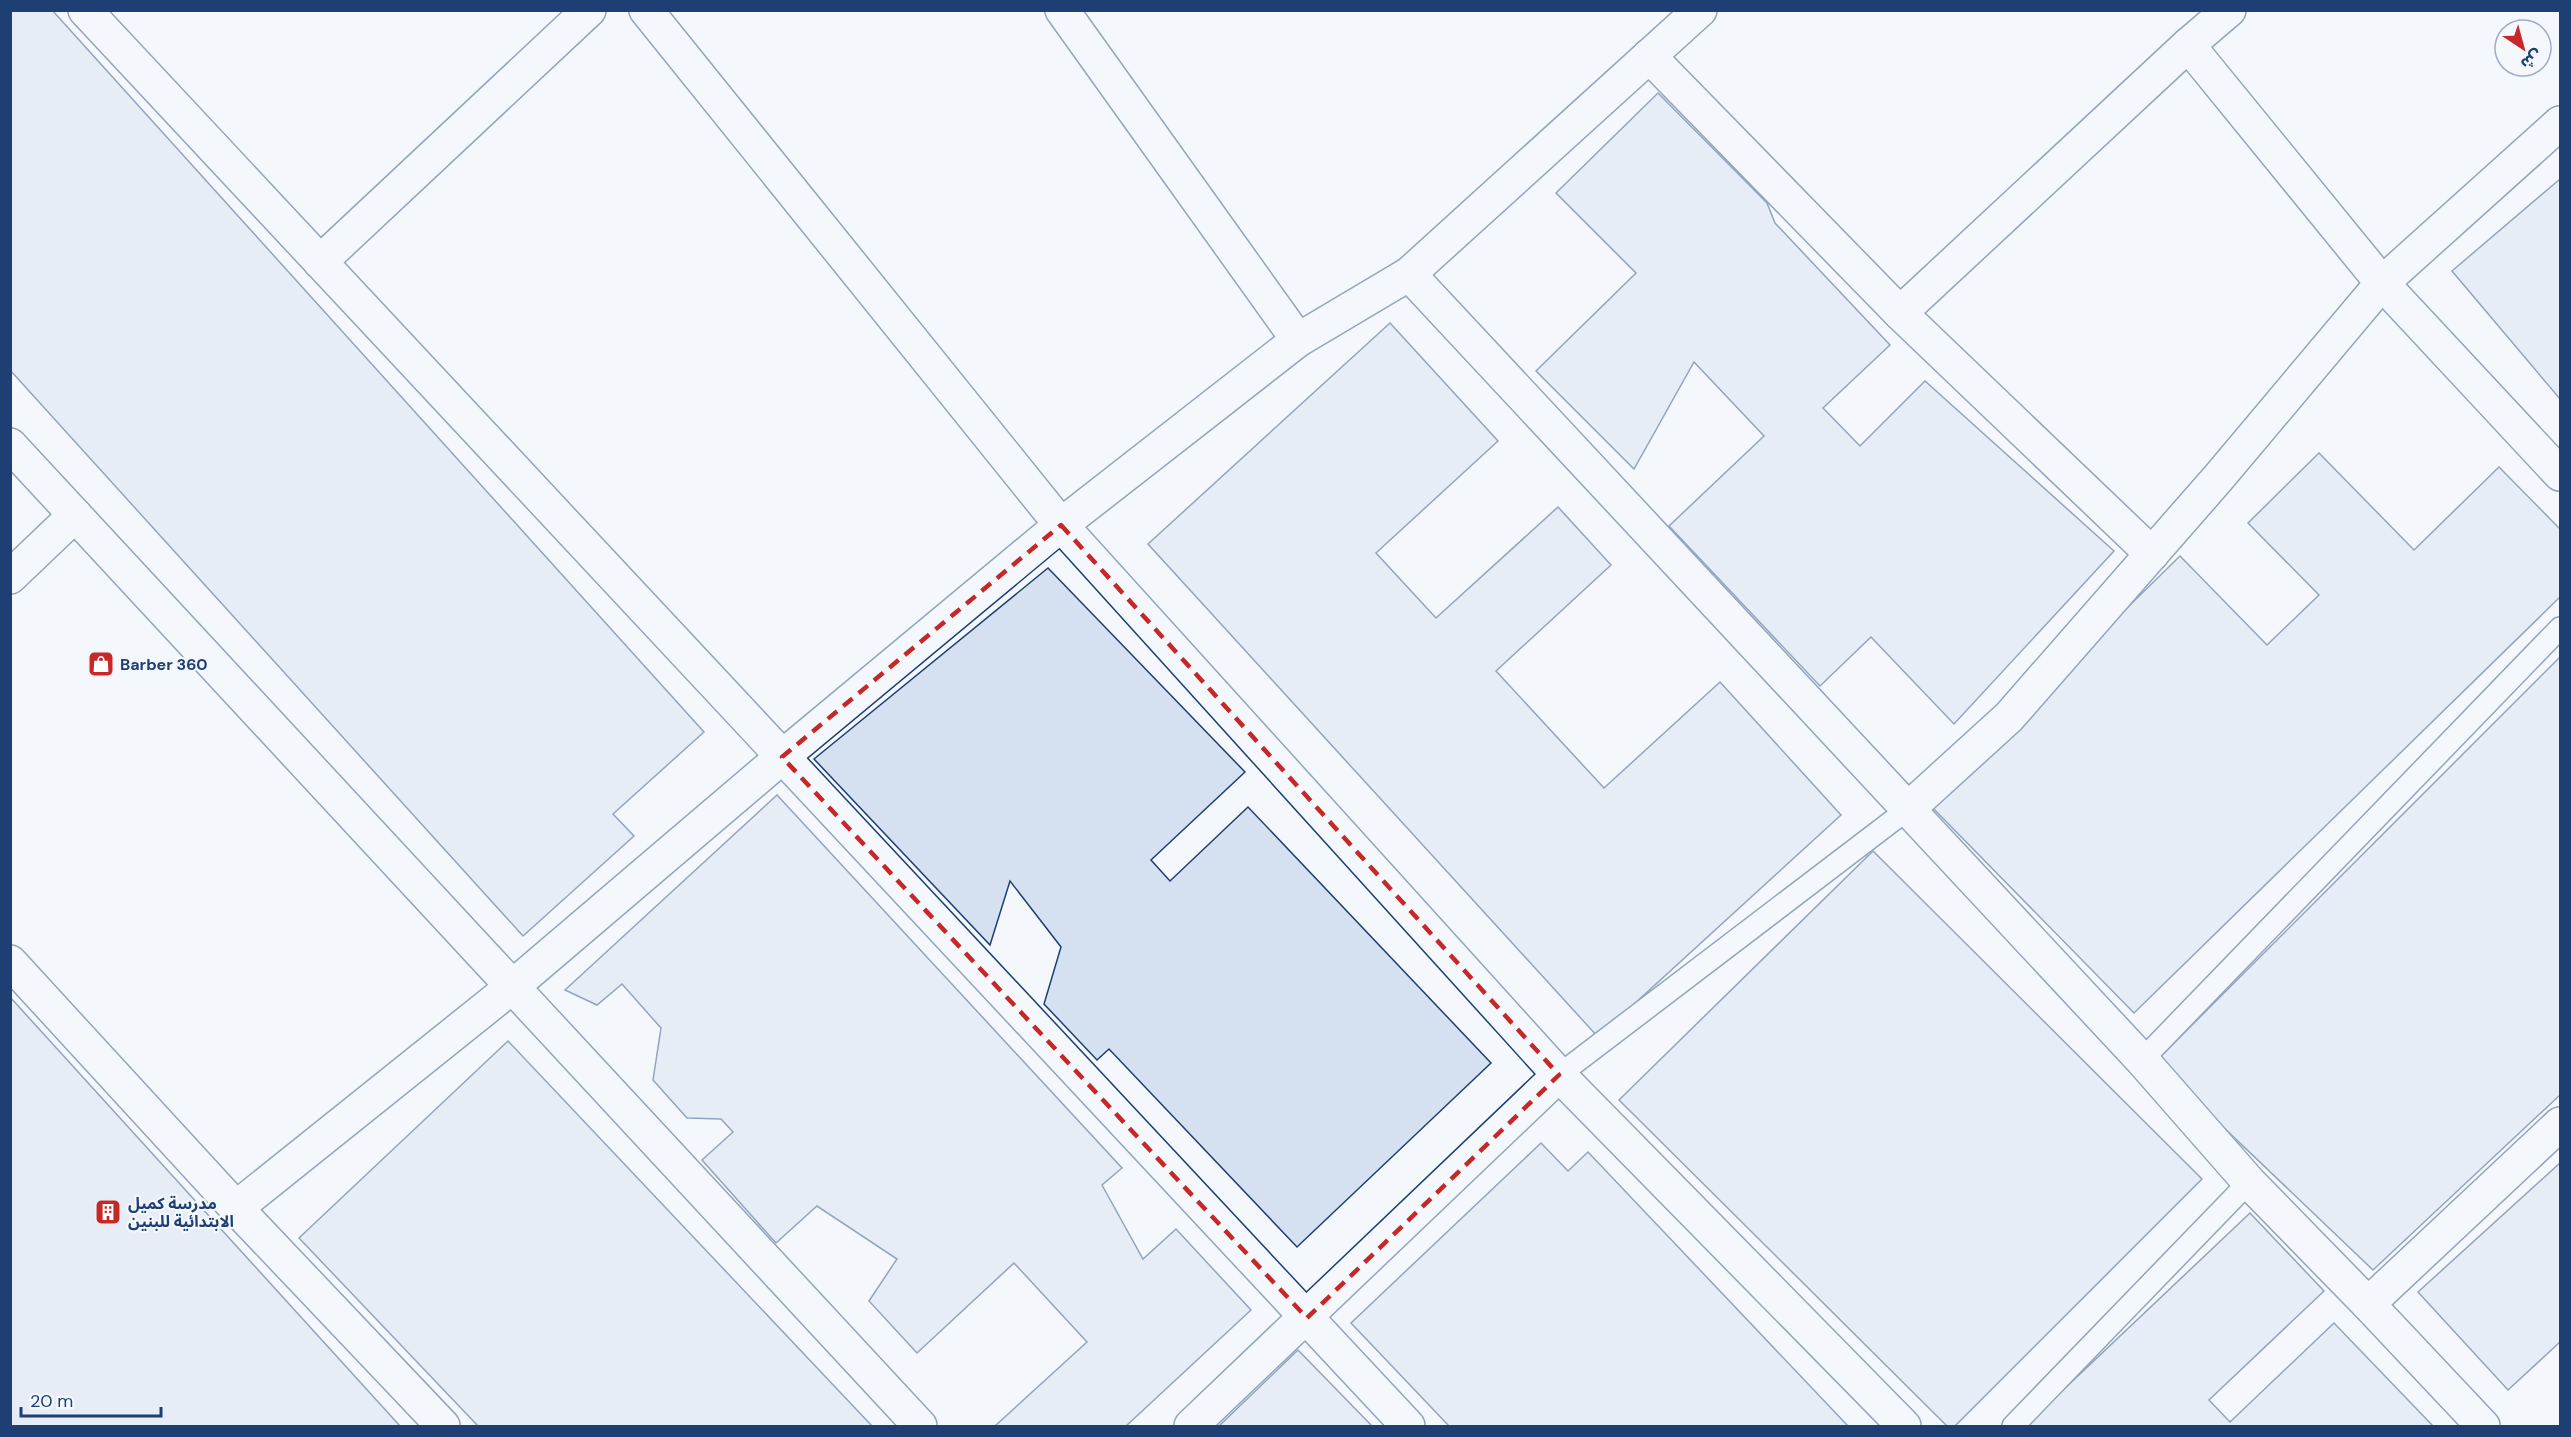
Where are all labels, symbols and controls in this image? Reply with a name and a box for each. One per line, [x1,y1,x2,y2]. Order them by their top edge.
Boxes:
north arrow [2493,18,2553,78]
text: ش [2516,45,2547,75]
shop icon: Barber 360 [86,649,116,679]
place label: Barber 360 [120,654,208,675]
place label: مدرسة كميل الابتدائية للبنين [128,1193,234,1232]
building icon: مدرسة كميل الابتدائية للبنين [93,1197,123,1227]
scale bar [21,1380,160,1418]
text: 20 m [30,1389,73,1413]

